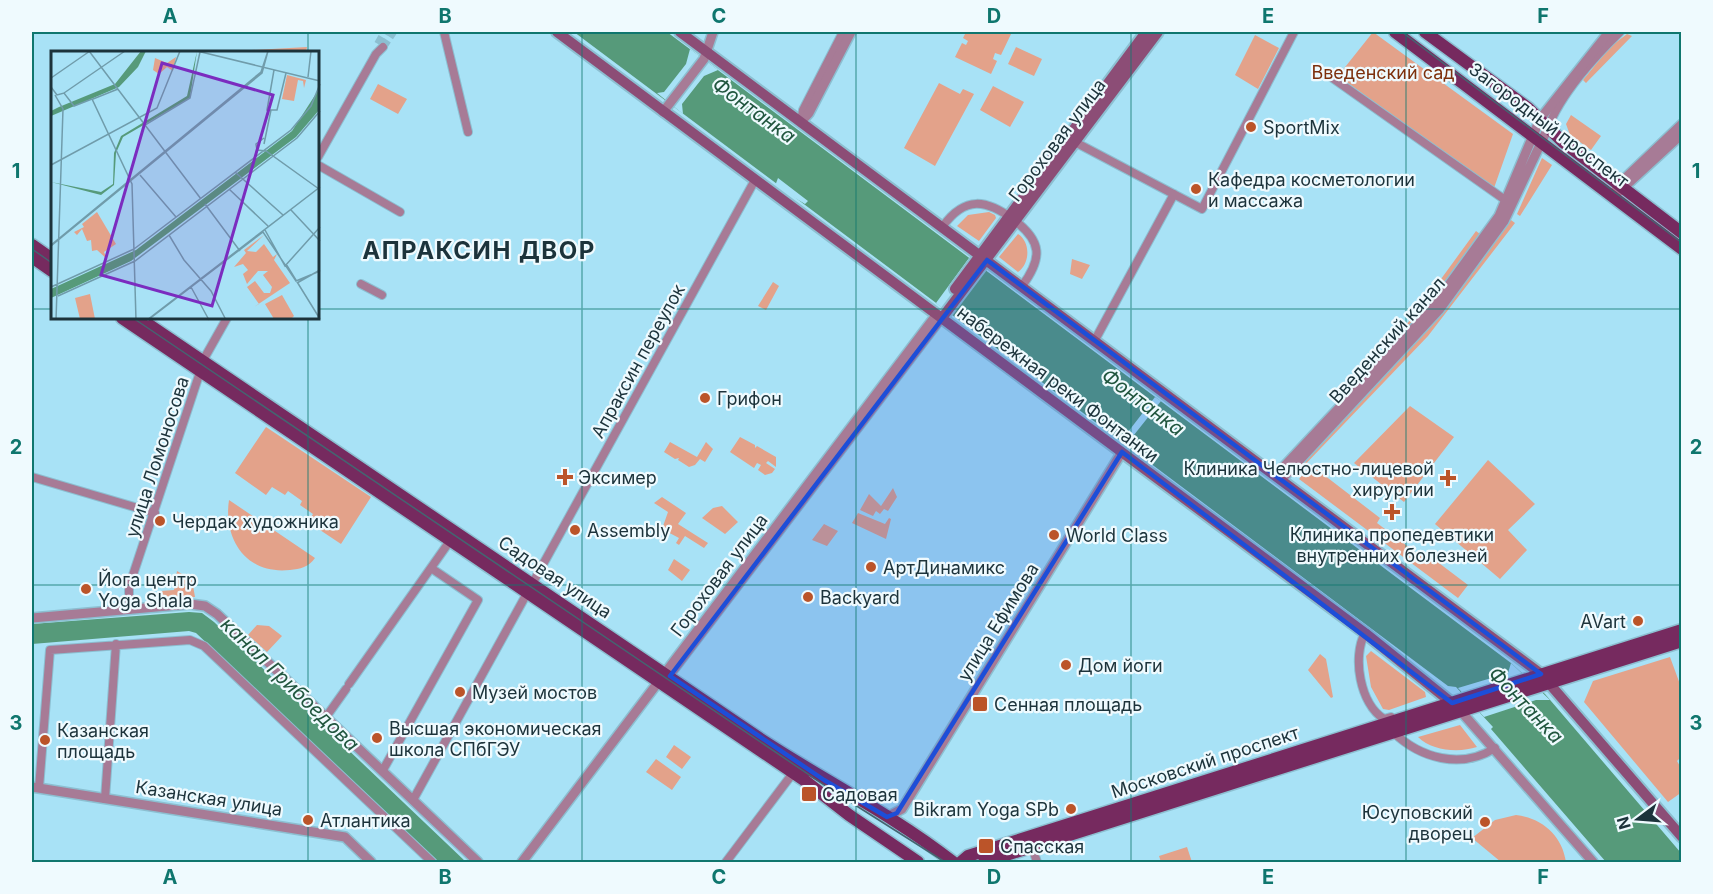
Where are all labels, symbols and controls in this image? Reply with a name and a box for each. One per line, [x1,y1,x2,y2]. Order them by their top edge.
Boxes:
text: A [163,4,178,28]
text: B [438,4,452,28]
text: C [712,4,726,28]
text: D [987,4,1001,28]
text: E [1262,4,1274,28]
text: F [1537,4,1549,28]
inset map [51,51,320,320]
street label: Загородный проспект [1465,58,1633,192]
park label: Введенский сад [1311,62,1455,83]
water label: Фонтанка [708,72,800,148]
street label: Гороховая улица [1004,75,1110,205]
place label: SportMix [1263,117,1340,138]
marker: SportMix [1244,120,1258,134]
text: 1 [12,159,20,183]
text: 1 [1692,159,1700,183]
place label: Кафедра косметологии и массажа [1208,169,1415,211]
marker: Кафедра косметологии и массажа [1189,182,1203,196]
district label: АПРАКСИН ДВОР [362,236,596,265]
street label: Введенский канал [1325,273,1449,407]
street label: Апраксин переулок [587,280,689,442]
street label: набережная реки Фонтанки [953,302,1163,466]
water label: Фонтанка [1097,363,1189,441]
street label: улица Ломоносова [121,374,193,540]
place label: Грифон [717,388,782,409]
marker: Грифон [698,391,712,405]
text: 2 [10,435,22,459]
text: 2 [1690,435,1702,459]
place label: Клиника Челюстно-лицевой хирургии [1184,458,1434,500]
place label: Эксимер [578,467,657,488]
marker: Эксимер [556,468,574,486]
marker: Клиника Челюстно-лицевой хирургии [1439,469,1457,487]
marker: Клиника пропедевтики внутренних болезней [1383,503,1401,521]
street label: Гороховая улица [666,510,772,640]
place label: Чердак художника [172,511,339,532]
marker: Чердак художника [153,514,167,528]
place label: Assembly [587,520,670,541]
marker: Assembly [568,523,582,537]
place label: Клиника пропедевтики внутренних болезней [1290,524,1494,566]
place label: World Class [1066,525,1168,546]
marker: World Class [1047,528,1061,542]
street label: Садовая улица [494,531,616,623]
place label: АртДинамикс [883,557,1005,578]
street label: улица Ефимова [953,559,1043,685]
marker: АртДинамикс [864,560,878,574]
place label: Йога центр Yoga Shala [98,568,197,611]
marker: Йога центр Yoga Shala [79,582,93,596]
place label: Backyard [820,587,900,608]
marker: Backyard [801,590,815,604]
place label: AVart [1580,611,1626,632]
water label: канал Грибоедова [216,612,364,756]
marker: AVart [1631,614,1645,628]
place label: Дом йоги [1078,655,1163,676]
marker: Дом йоги [1059,658,1073,672]
water label: Фонтанка [1484,662,1568,748]
place label: Музей мостов [472,682,597,703]
marker: Музей мостов [453,685,467,699]
place label: Сенная площадь [994,694,1142,715]
marker: Сенная площадь [971,695,989,713]
text: 3 [10,711,22,735]
text: 3 [1690,711,1702,735]
place label: Высшая экономическая школа СПбГЭУ [389,718,602,760]
place label: Казанская площадь [57,720,149,762]
street label: Московский проспект [1109,722,1302,802]
marker: Высшая экономическая школа СПбГЭУ [370,731,384,745]
marker: Казанская площадь [38,733,52,747]
street label: Казанская улица [134,776,284,820]
place label: Садовая [822,784,898,805]
marker: Садовая [800,785,818,803]
north arrow [1608,789,1668,849]
place label: Bikram Yoga SPb [913,799,1059,820]
marker: Bikram Yoga SPb [1064,802,1078,816]
place label: Юсуповский дворец [1362,802,1473,844]
place label: Атлантика [320,810,411,831]
marker: Атлантика [301,813,315,827]
marker: Юсуповский дворец [1478,815,1492,829]
text: N [1612,815,1635,832]
place label: Спасская [1000,836,1084,857]
marker: Спасская [977,837,995,855]
text: A [163,865,178,889]
text: B [438,865,452,889]
text: C [712,865,726,889]
text: D [987,865,1001,889]
text: E [1262,865,1274,889]
text: F [1537,865,1549,889]

